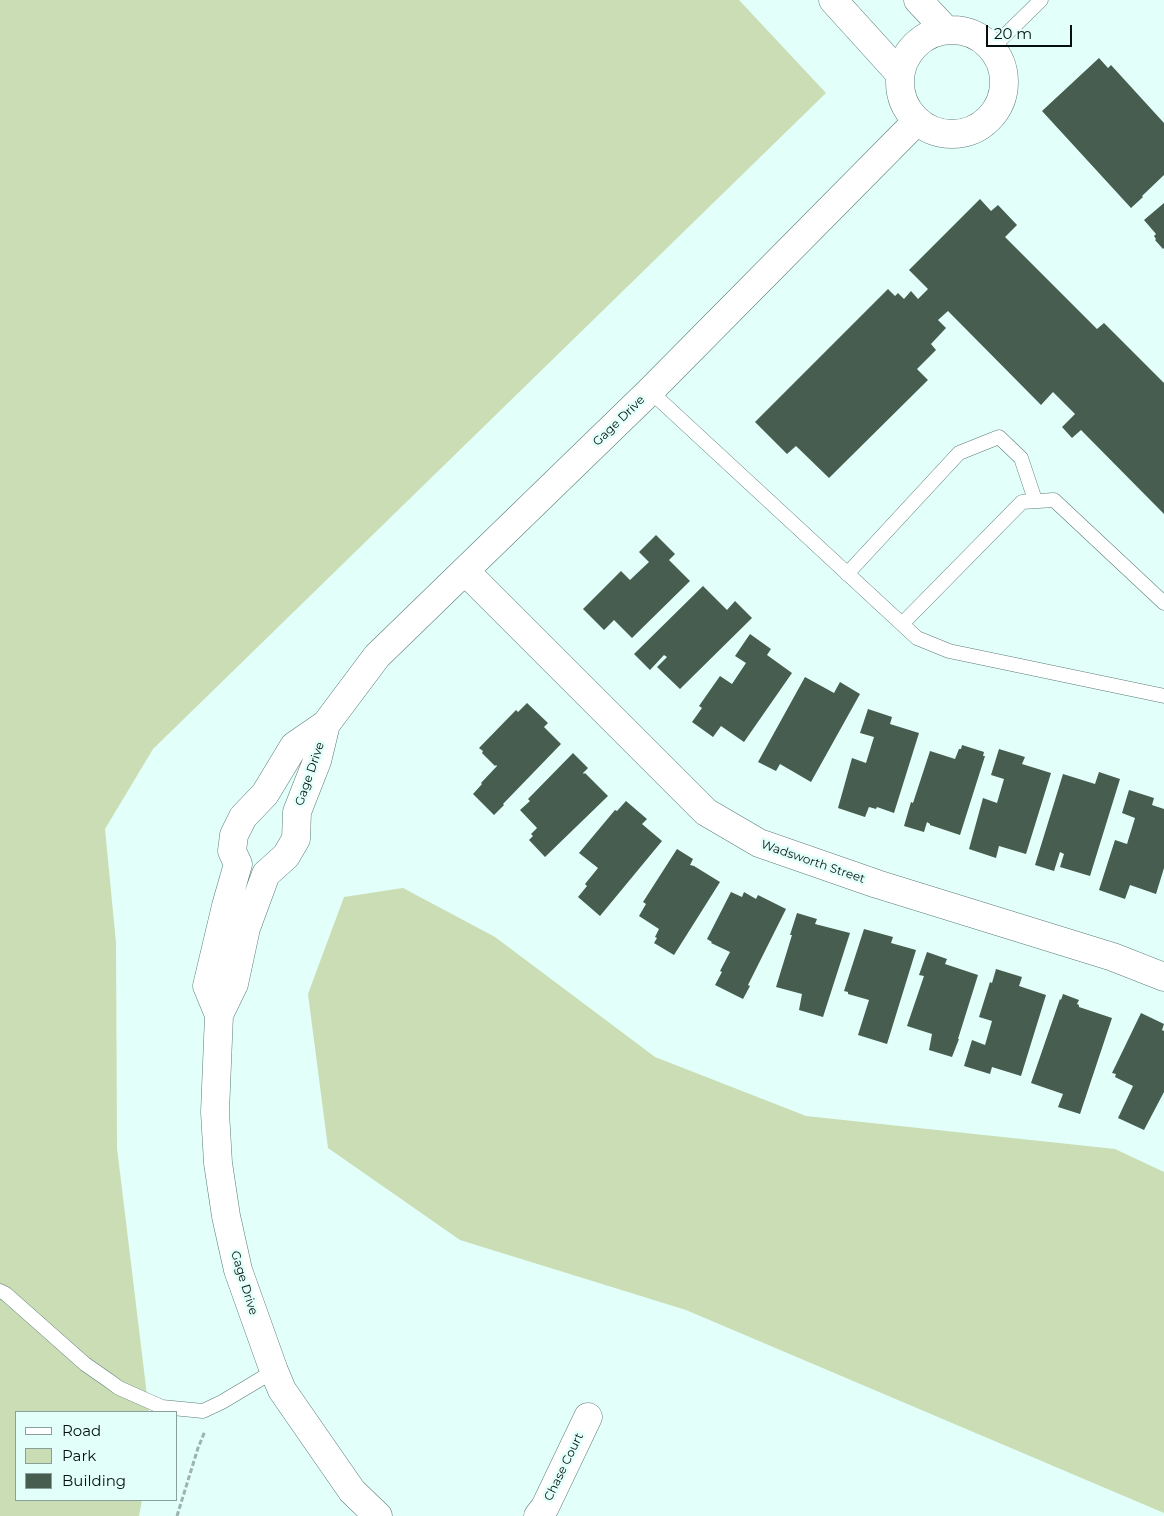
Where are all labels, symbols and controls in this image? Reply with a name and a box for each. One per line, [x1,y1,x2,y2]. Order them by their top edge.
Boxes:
scale bar [989,15,1075,47]
text: 20 m [994,24,1032,43]
street label: Gage Drive [590,393,648,449]
street label: Gage Drive [292,740,328,808]
street label: Wadsworth Street [759,837,867,887]
street label: Gage Drive [227,1249,261,1317]
legend [15,1411,178,1501]
text: Road [62,1421,101,1440]
street label: Chase Court [541,1431,587,1503]
text: Park [62,1446,96,1465]
text: Building [62,1471,126,1490]

